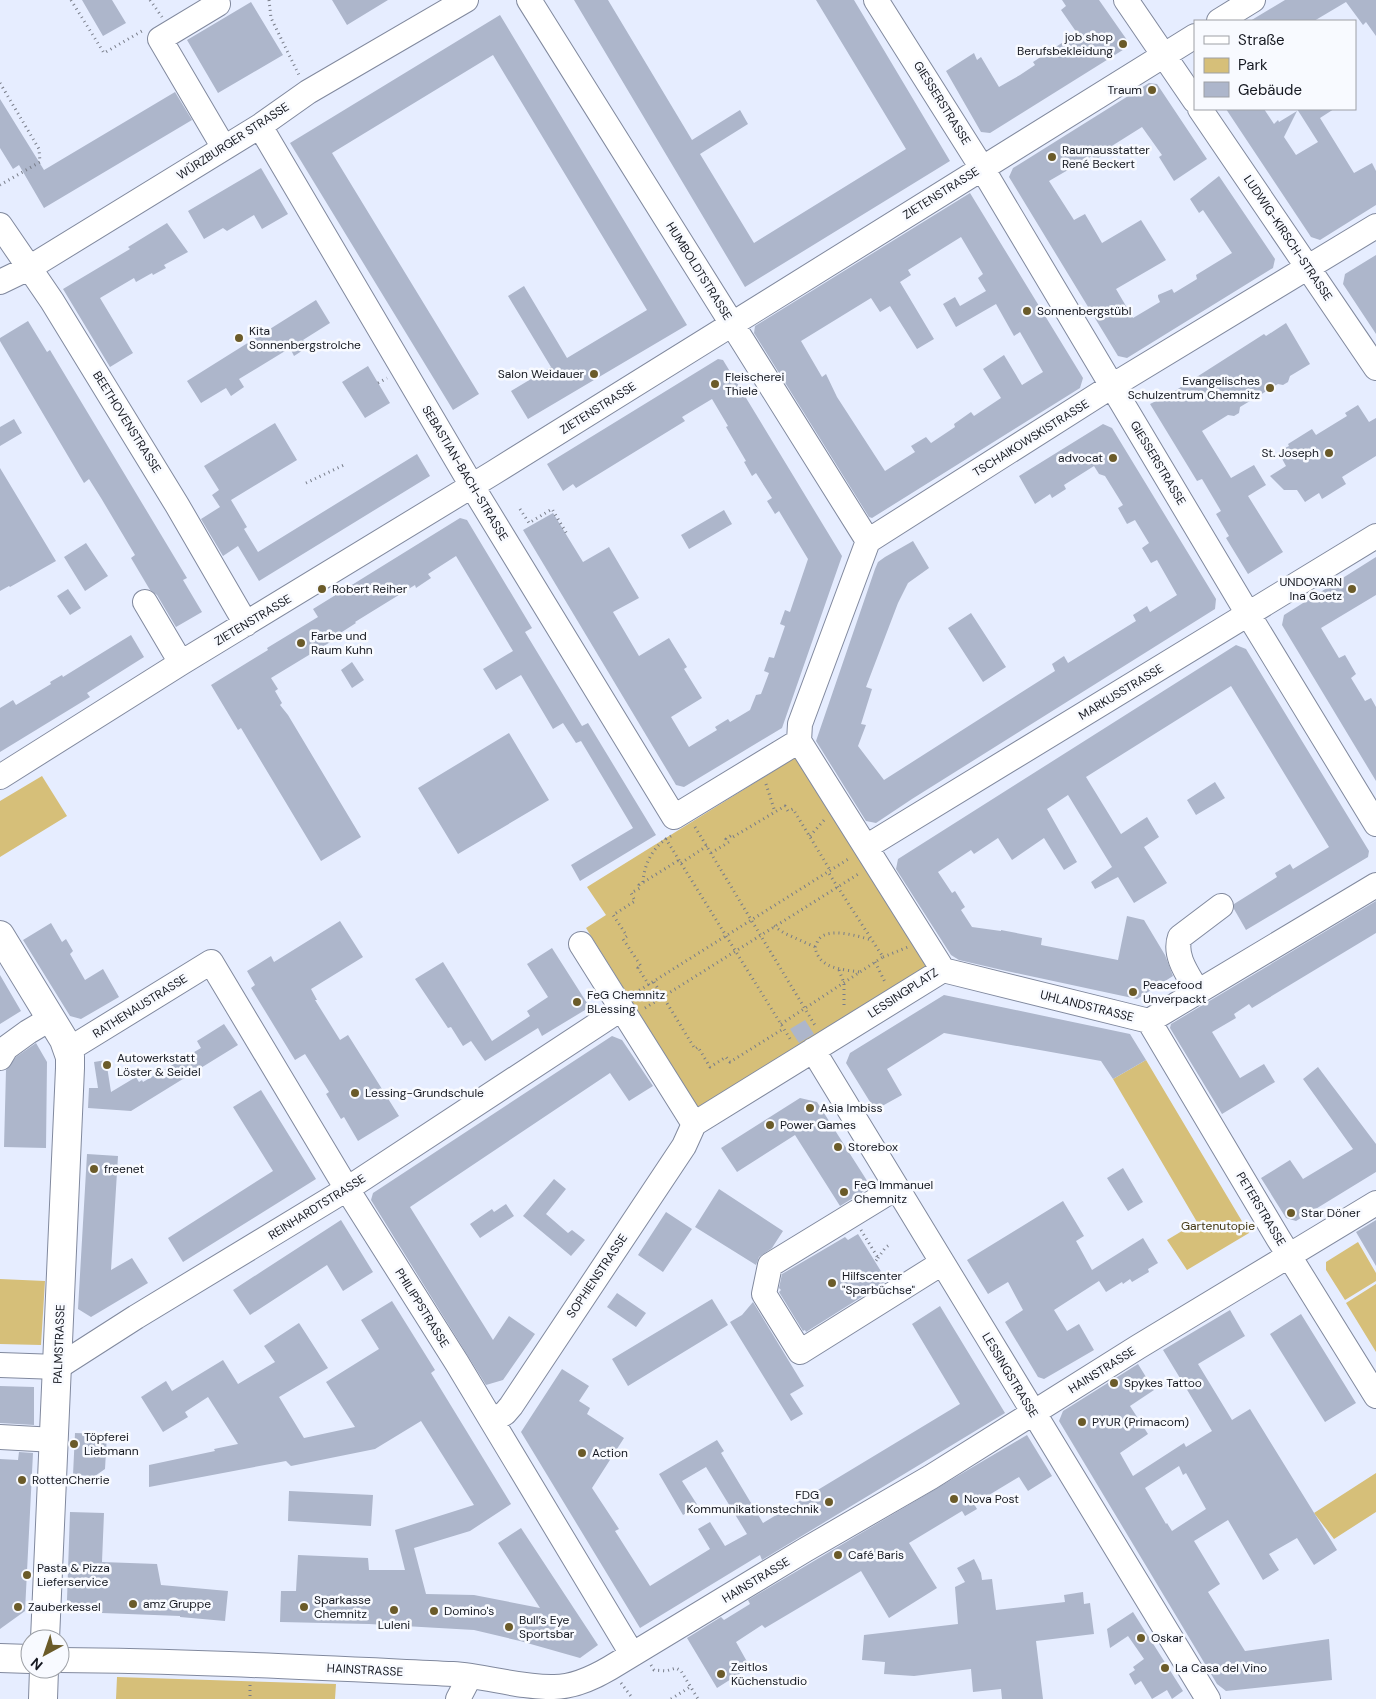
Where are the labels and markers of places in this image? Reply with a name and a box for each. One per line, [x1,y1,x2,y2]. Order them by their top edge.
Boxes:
place label: job shop Berufsbekleidung [1017,29,1113,59]
marker: job shop Berufsbekleidung [1117,38,1129,50]
place label: Traum [1107,82,1142,98]
marker: Traum [1146,84,1158,96]
place label: Raumausstatter René Beckert [1062,142,1150,172]
marker: Raumausstatter René Beckert [1046,151,1058,163]
place label: Sonnenbergstübl [1037,303,1131,319]
marker: Sonnenbergstübl [1021,305,1033,317]
place label: Kita Sonnenbergstrolche [249,323,361,353]
marker: Kita Sonnenbergstrolche [233,332,245,344]
place label: Salon Weidauer [498,366,585,382]
marker: Salon Weidauer [588,368,600,380]
place label: Fleischerei Thiele [725,369,784,399]
place label: Evangelisches Schulzentrum Chemnitz [1128,373,1260,403]
marker: Fleischerei Thiele [709,378,721,390]
marker: Evangelisches Schulzentrum Chemnitz [1264,382,1276,394]
place label: St. Joseph [1261,445,1319,461]
marker: St. Joseph [1323,447,1335,459]
place label: advocat [1058,450,1103,466]
marker: advocat [1107,452,1119,464]
place label: UNDOYARN Ina Goetz [1279,574,1342,604]
place label: Robert Reiher [332,581,408,597]
marker: Robert Reiher [316,583,328,595]
marker: UNDOYARN Ina Goetz [1346,583,1358,595]
place label: Farbe und Raum Kuhn [311,628,373,658]
marker: Farbe und Raum Kuhn [295,637,307,649]
place label: Peacefood Unverpackt [1143,977,1207,1007]
marker: Peacefood Unverpackt [1127,986,1139,998]
place label: FeG Chemnitz BLessing [587,987,665,1017]
marker: FeG Chemnitz BLessing [571,996,583,1008]
place label: Autowerkstatt Löster & Seidel [117,1050,201,1080]
marker: Autowerkstatt Löster & Seidel [101,1059,113,1071]
place label: Lessing-Grundschule [365,1085,484,1101]
marker: Lessing-Grundschule [349,1087,361,1099]
place label: Asia Imbiss [820,1100,883,1116]
marker: Asia Imbiss [804,1102,816,1114]
place label: Power Games [780,1117,856,1133]
marker: Power Games [764,1119,776,1131]
place label: Storebox [848,1139,898,1155]
marker: Storebox [832,1141,844,1153]
place label: freenet [104,1161,144,1177]
marker: freenet [88,1163,100,1175]
place label: FeG Immanuel Chemnitz [854,1177,933,1207]
marker: FeG Immanuel Chemnitz [838,1186,850,1198]
place label: Star Döner [1301,1205,1361,1221]
marker: Star Döner [1285,1207,1297,1219]
place label: Hilfscenter "Sparbüchse" [842,1268,915,1298]
marker: Hilfscenter "Sparbüchse" [826,1277,838,1289]
place label: Spykes Tattoo [1124,1375,1202,1391]
marker: Spykes Tattoo [1108,1377,1120,1389]
place label: PYUR (Primacom) [1092,1414,1189,1430]
marker: PYUR (Primacom) [1076,1416,1088,1428]
place label: Töpferei Liebmann [84,1429,139,1459]
marker: Töpferei Liebmann [68,1438,80,1450]
place label: Action [592,1445,628,1461]
marker: Action [576,1447,588,1459]
place label: RottenCherrie [32,1472,110,1488]
marker: RottenCherrie [16,1474,28,1486]
place label: FDG Kommunikationstechnik [687,1487,819,1517]
place label: Nova Post [964,1491,1019,1507]
marker: Nova Post [948,1493,960,1505]
marker: FDG Kommunikationstechnik [823,1496,835,1508]
place label: Café Baris [848,1547,904,1563]
marker: Café Baris [832,1549,844,1561]
place label: Pasta & Pizza Lieferservice [37,1560,110,1590]
marker: Pasta & Pizza Lieferservice [21,1569,33,1581]
place label: Sparkasse Chemnitz [314,1592,371,1622]
place label: amz Gruppe [143,1596,211,1612]
marker: amz Gruppe [127,1598,139,1610]
place label: Zauberkessel [28,1599,101,1615]
marker: Zauberkessel [12,1601,24,1613]
marker: Sparkasse Chemnitz [298,1601,310,1613]
place label: Domino's [444,1603,494,1619]
marker: Luleni [388,1604,400,1616]
marker: Domino's [428,1605,440,1617]
place label: Bull’s Eye Sportsbar [519,1612,575,1642]
place label: Luleni [378,1617,410,1633]
marker: Bull’s Eye Sportsbar [503,1621,515,1633]
place label: Oskar [1151,1630,1184,1646]
marker: Oskar [1135,1632,1147,1644]
place label: Zeitlos Küchenstudio [731,1659,807,1689]
place label: La Casa del Vino [1175,1660,1267,1676]
marker: La Casa del Vino [1159,1662,1171,1674]
marker: Zeitlos Küchenstudio [715,1668,727,1680]

